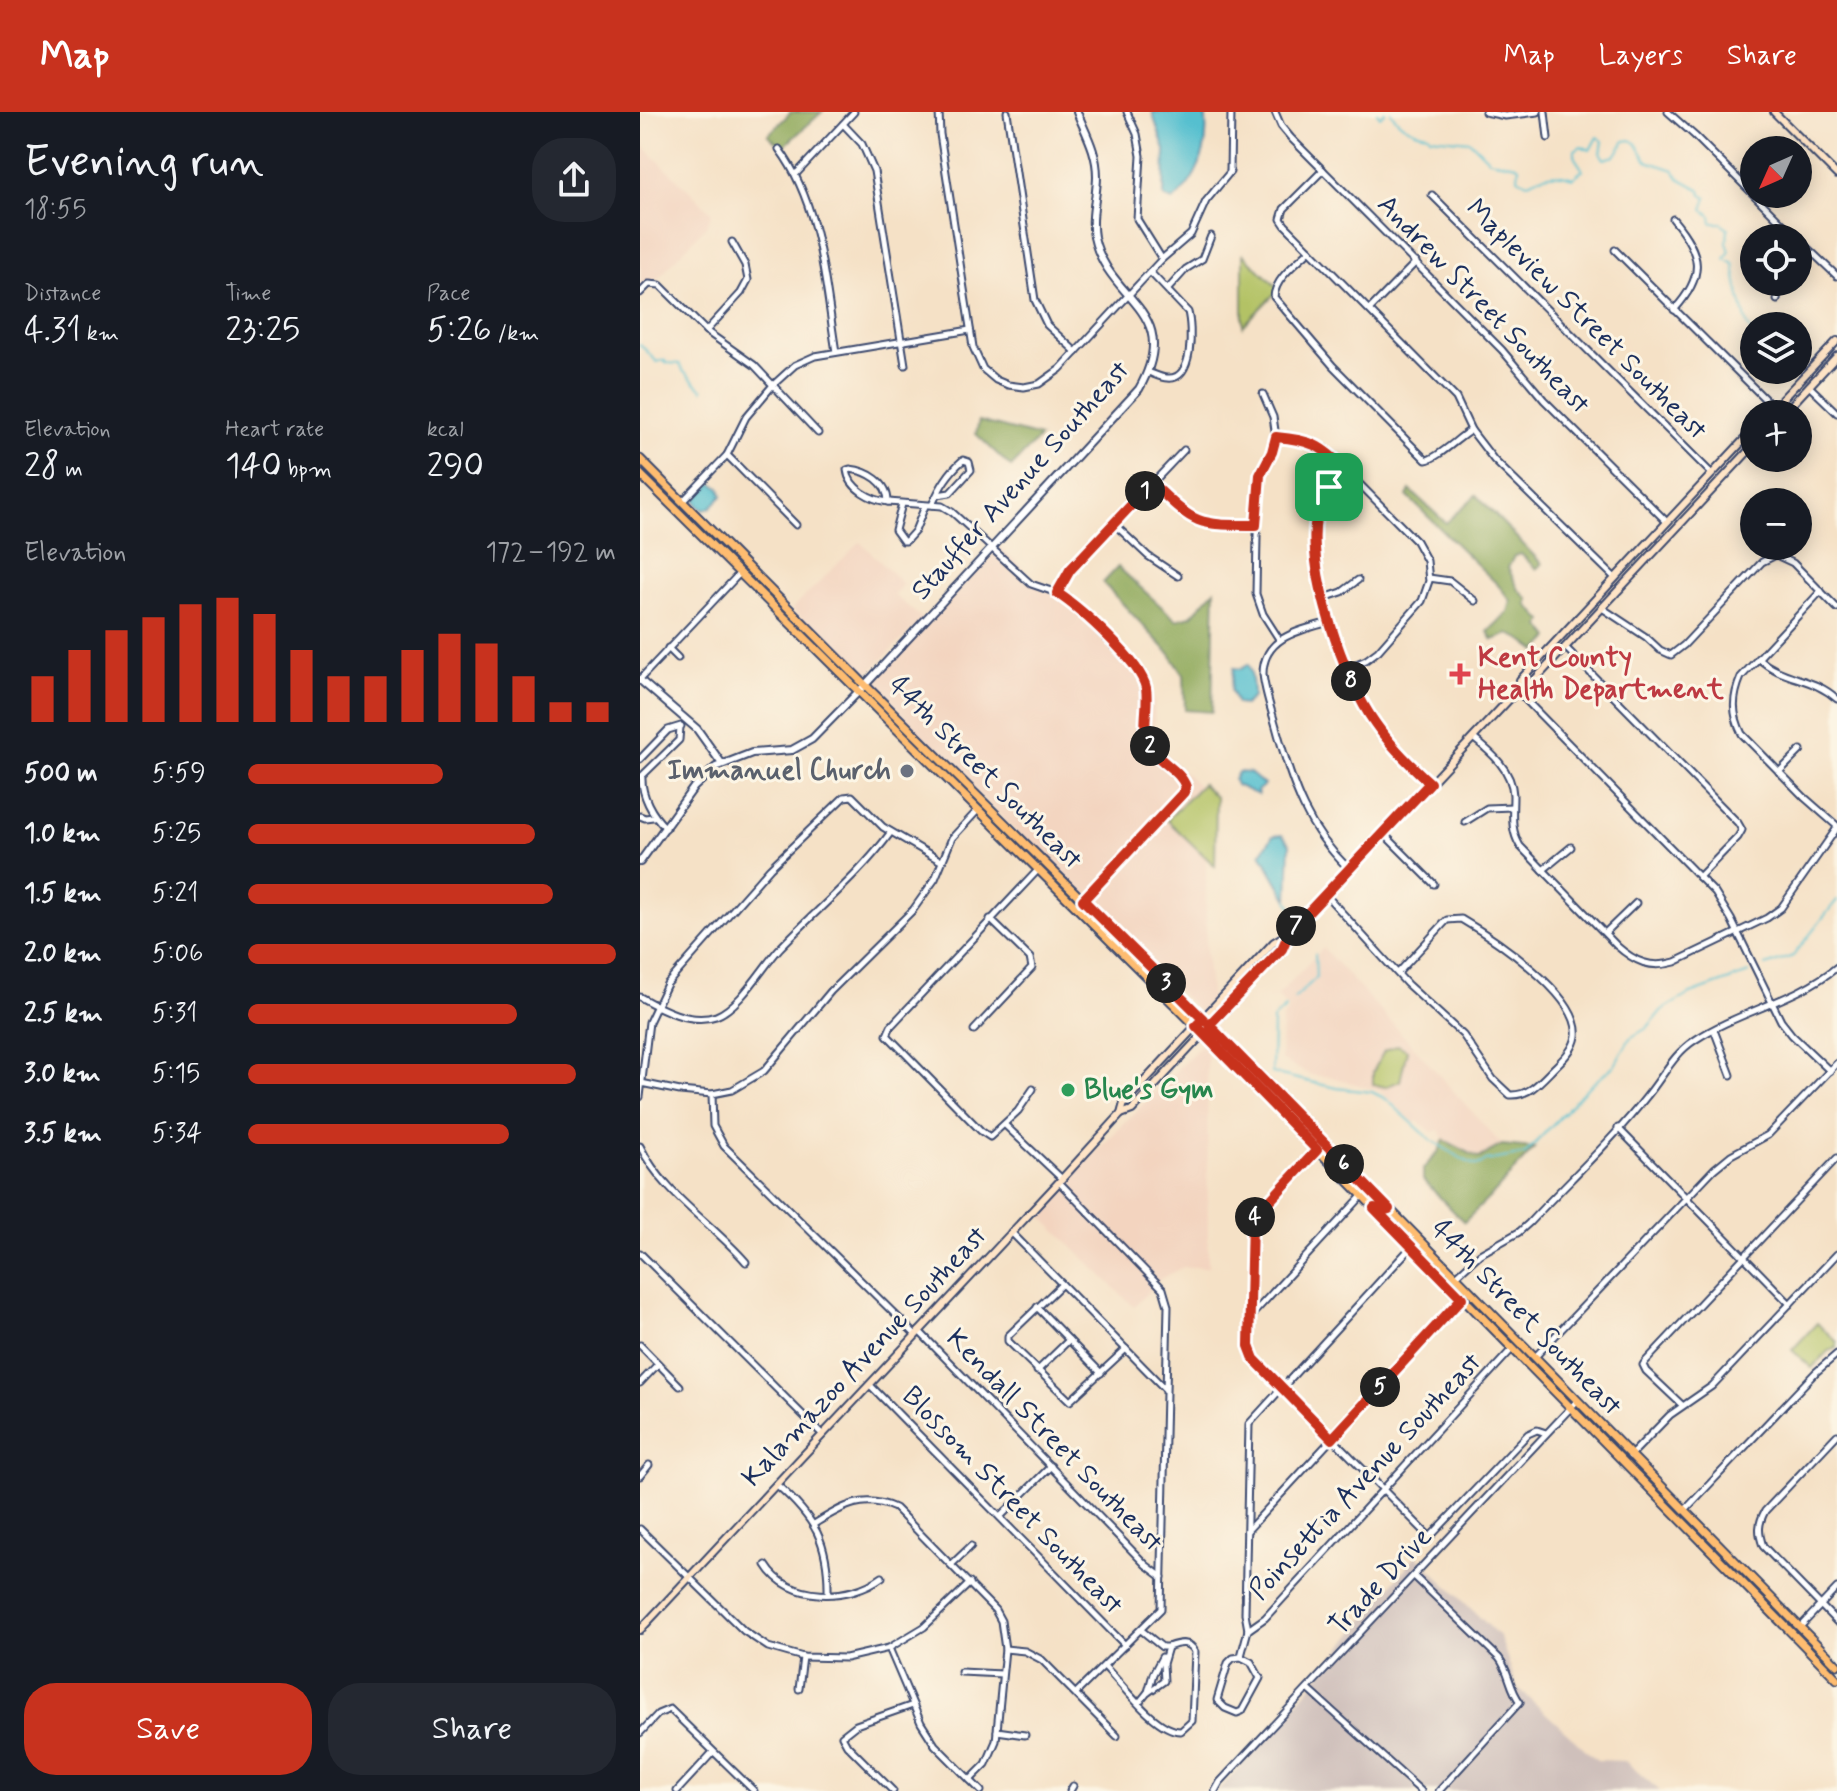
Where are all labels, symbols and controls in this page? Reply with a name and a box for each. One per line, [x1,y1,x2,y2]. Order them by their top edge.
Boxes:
text: Map [40,32,110,81]
text: Map [1504,38,1555,75]
text: Layers [1599,38,1683,75]
text: Share [1727,38,1797,75]
text: Evening run [24,134,264,192]
north arrow [1740,136,1812,208]
map controls [1740,136,1812,560]
button: share [532,138,616,222]
street label: Andrew Street Southeast [1368,187,1598,423]
street label: Mapleview Street Southeast [1457,191,1715,449]
text: 18:55 [24,193,86,227]
button: locate [1740,224,1812,296]
text: Distance [24,280,101,308]
text: Time [225,280,271,308]
text: Pace [427,280,470,308]
text: 4.31 [24,308,81,353]
text: 23:25 [225,308,300,353]
text: 5:26 [427,308,492,353]
button: layers [1740,312,1812,384]
text: km [81,320,119,348]
text: /km [492,320,539,348]
street label: Stauffer Avenue Southeast [903,353,1139,609]
button: + [1740,400,1812,472]
text: Elevation [24,416,111,444]
text: Heart rate [225,416,324,444]
text: kcal [427,416,464,444]
text: 28 [24,444,59,489]
text: 140 [225,444,282,489]
text: 290 [427,444,484,489]
pin [1295,453,1363,521]
text: m [59,456,83,484]
text: bpm [282,456,332,484]
icon: arrive [1307,465,1351,509]
pin: 1 [1125,471,1165,511]
text: 1 [1140,477,1150,505]
button: − [1740,488,1812,560]
text: Elevation [24,536,126,570]
text: 172–192 m [485,536,616,570]
place label: Kent County Health Department [1478,640,1724,709]
pin: 8 [1331,661,1371,701]
marker: Kent County Health Department [1449,663,1471,685]
text: 8 [1345,667,1357,695]
street label: 44th Street Southeast [880,668,1091,879]
pin: 2 [1130,726,1170,766]
text: 2 [1145,732,1155,760]
place label: Immanuel Church [667,753,891,790]
text: 500 m [24,757,98,791]
text: 5:59 [152,757,206,791]
marker: Immanuel Church [898,762,916,780]
text: 1.0 km [24,817,101,851]
text: 5:25 [152,817,201,851]
text: 1.5 km [24,877,102,911]
text: 5:21 [152,877,198,911]
pin: 7 [1276,906,1316,946]
text: 7 [1289,912,1303,940]
text: 2.0 km [24,937,102,971]
text: 5:06 [152,937,203,971]
pin: 3 [1146,963,1186,1003]
text: 3 [1161,969,1171,997]
text: 2.5 km [24,997,103,1031]
text: 5:31 [152,997,197,1031]
text: 3.0 km [24,1057,101,1091]
text: 5:15 [152,1057,200,1091]
place label: Blue's Gym [1084,1072,1214,1109]
marker: Blue's Gym [1059,1081,1077,1099]
text: 3.5 km [24,1117,102,1151]
text: 5:34 [152,1117,202,1151]
pin: 6 [1324,1144,1364,1184]
text: 6 [1338,1150,1350,1178]
pin: 4 [1235,1197,1275,1237]
text: 4 [1249,1203,1261,1231]
street label: 44th Street Southeast [1422,1212,1630,1425]
street label: Kalamazoo Avenue Southeast [734,1218,996,1495]
street label: Kendall Street Southeast [937,1321,1171,1561]
street label: Poinsettia Avenue Southeast [1242,1345,1491,1609]
pin: 5 [1360,1367,1400,1407]
text: 5 [1373,1373,1387,1401]
street label: Blossom Street Southeast [893,1379,1131,1624]
street label: Trade Drive [1321,1520,1441,1644]
button: Save [24,1683,312,1775]
button: Share [328,1683,616,1775]

